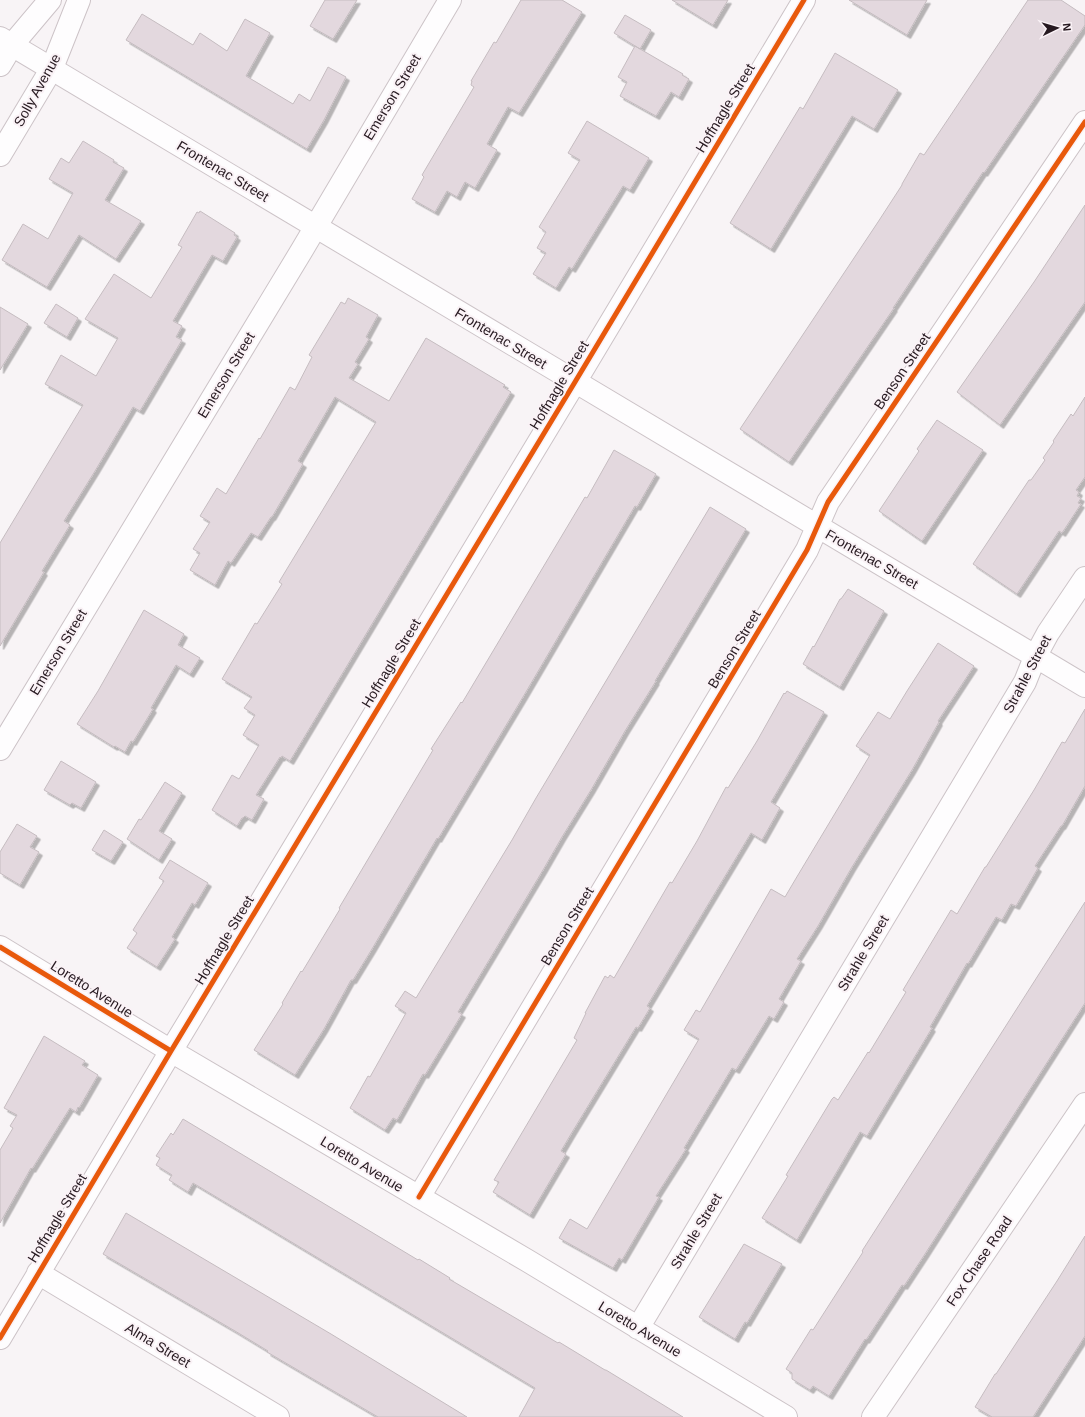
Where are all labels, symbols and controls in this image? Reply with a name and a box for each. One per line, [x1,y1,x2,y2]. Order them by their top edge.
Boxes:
north arrow [1037,8,1077,48]
text: N [1061,23,1073,32]
street label: Solly Avenue [10,51,64,129]
street label: Emerson Street [360,51,424,143]
street label: Hoffnagle Street [692,61,758,155]
street label: Frontenac Street [174,137,272,205]
street label: Frontenac Street [452,304,550,372]
street label: Emerson Street [194,329,258,421]
street label: Benson Street [871,330,933,412]
street label: Hoffnagle Street [526,338,592,432]
street label: Frontenac Street [823,526,921,592]
street label: Emerson Street [26,606,90,698]
street label: Benson Street [704,607,764,691]
street label: Hoffnagle Street [358,616,424,710]
street label: Strahle Street [1000,632,1054,716]
street label: Benson Street [537,884,597,968]
street label: Hoffnagle Street [191,893,257,987]
street label: Strahle Street [834,912,892,994]
street label: Loretto Avenue [48,957,136,1021]
street label: Loretto Avenue [318,1133,407,1195]
street label: Hoffnagle Street [24,1171,90,1265]
street label: Strahle Street [667,1190,725,1272]
street label: Fox Chase Road [943,1213,1015,1309]
street label: Loretto Avenue [596,1298,685,1360]
street label: Alma Street [123,1319,194,1371]

